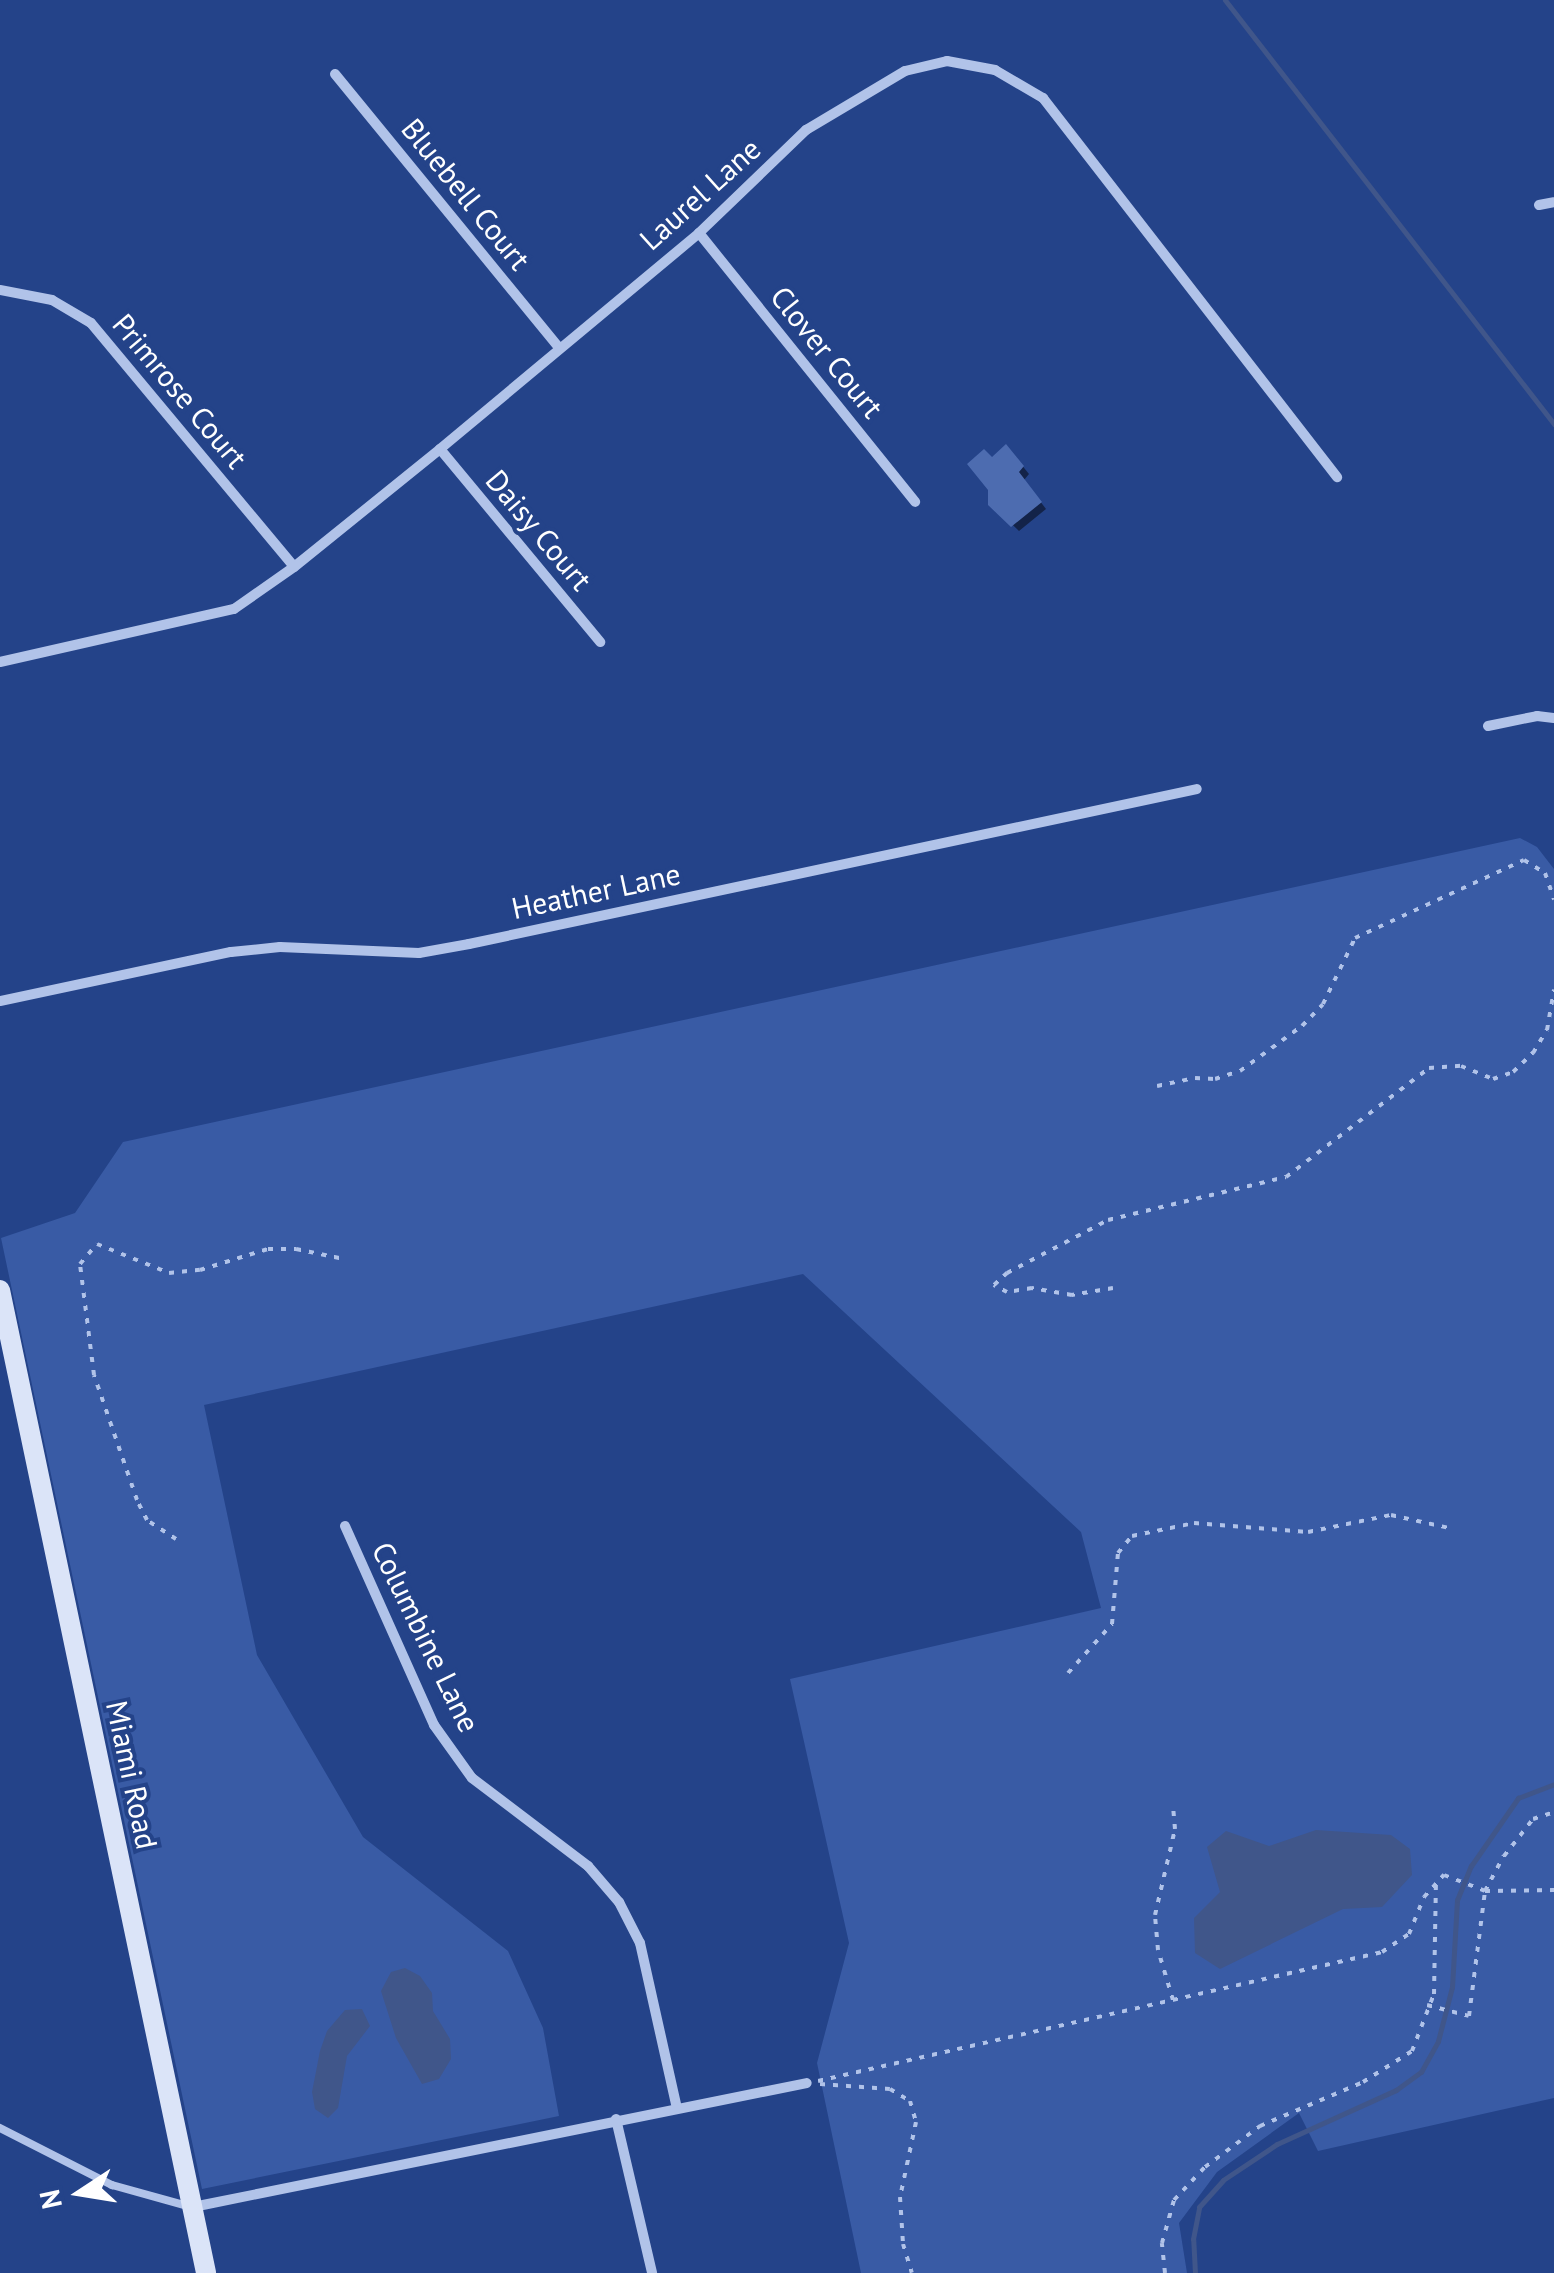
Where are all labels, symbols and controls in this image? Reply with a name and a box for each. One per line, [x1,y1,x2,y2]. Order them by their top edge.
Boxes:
street label: Bluebell Court [394,111,538,277]
street label: Laurel Lane [632,131,768,257]
street label: Clover Court [763,279,891,425]
street label: Primrose Court [105,307,255,475]
street label: Daisy Court [478,462,600,598]
street label: Heather Lane [508,856,684,926]
street label: Columbine Lane [364,1536,488,1738]
street label: Miami Road [99,1698,165,1852]
north arrow [30,2143,130,2243]
text: N [30,2186,70,2212]

